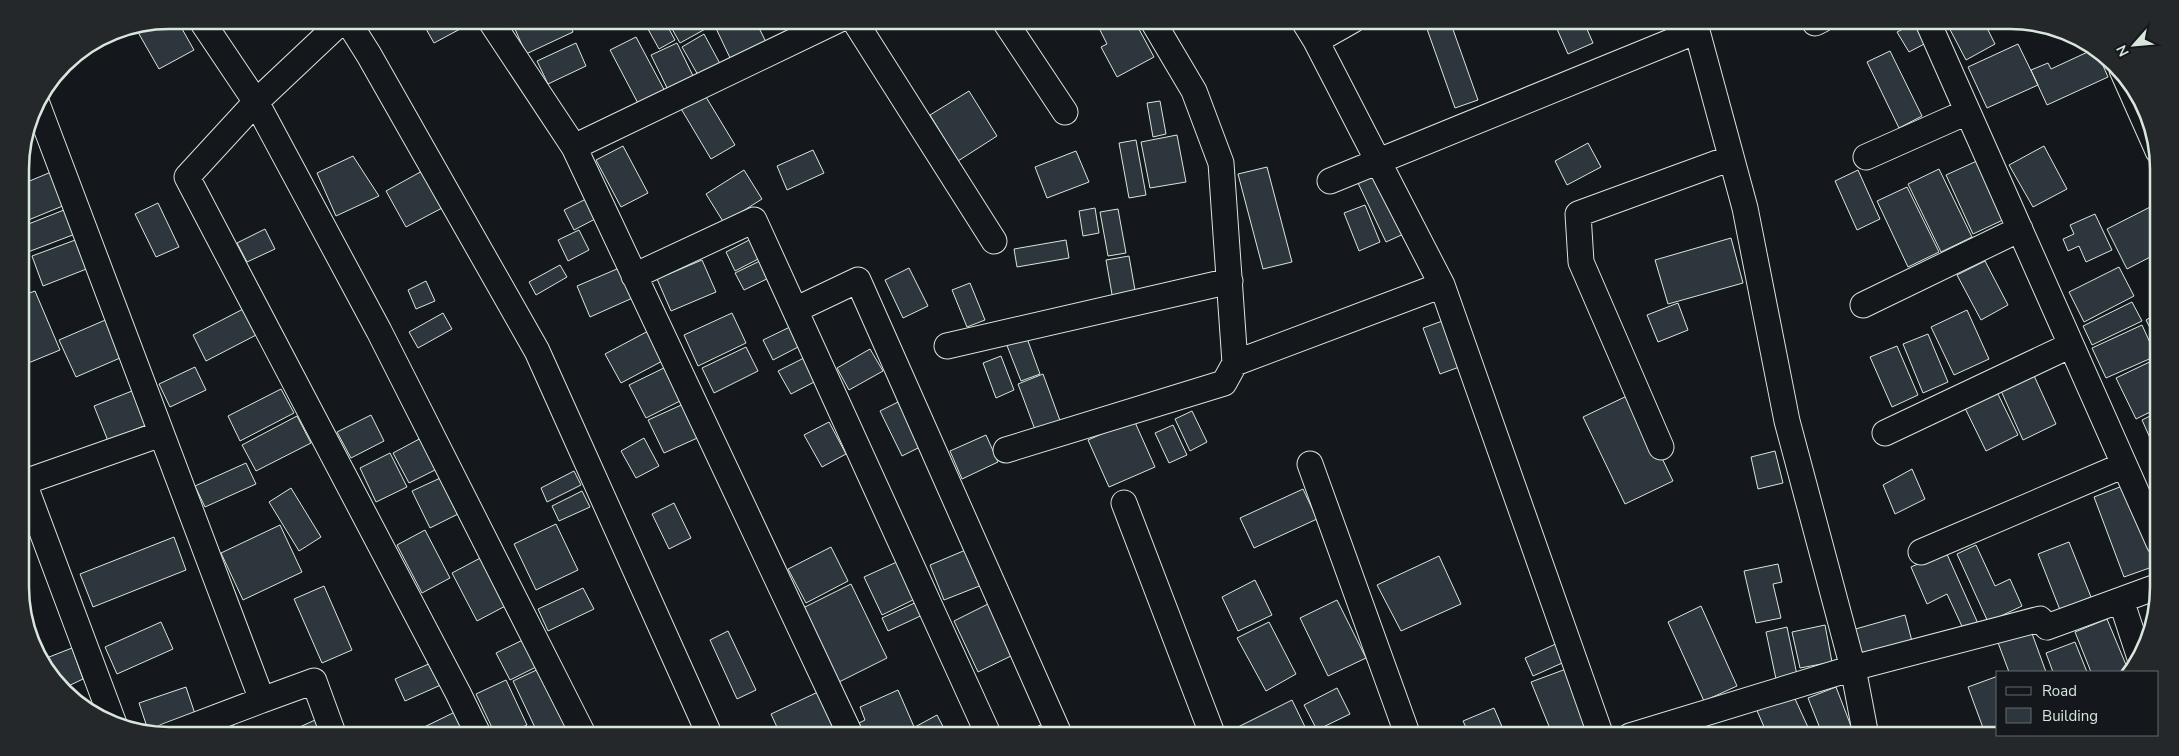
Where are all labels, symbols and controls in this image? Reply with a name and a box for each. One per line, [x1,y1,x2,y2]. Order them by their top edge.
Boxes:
north arrow [2109,20,2159,70]
text: N [2112,42,2134,60]
legend [1996,671,2159,736]
text: Road [2042,681,2077,701]
text: Building [2042,706,2098,726]

